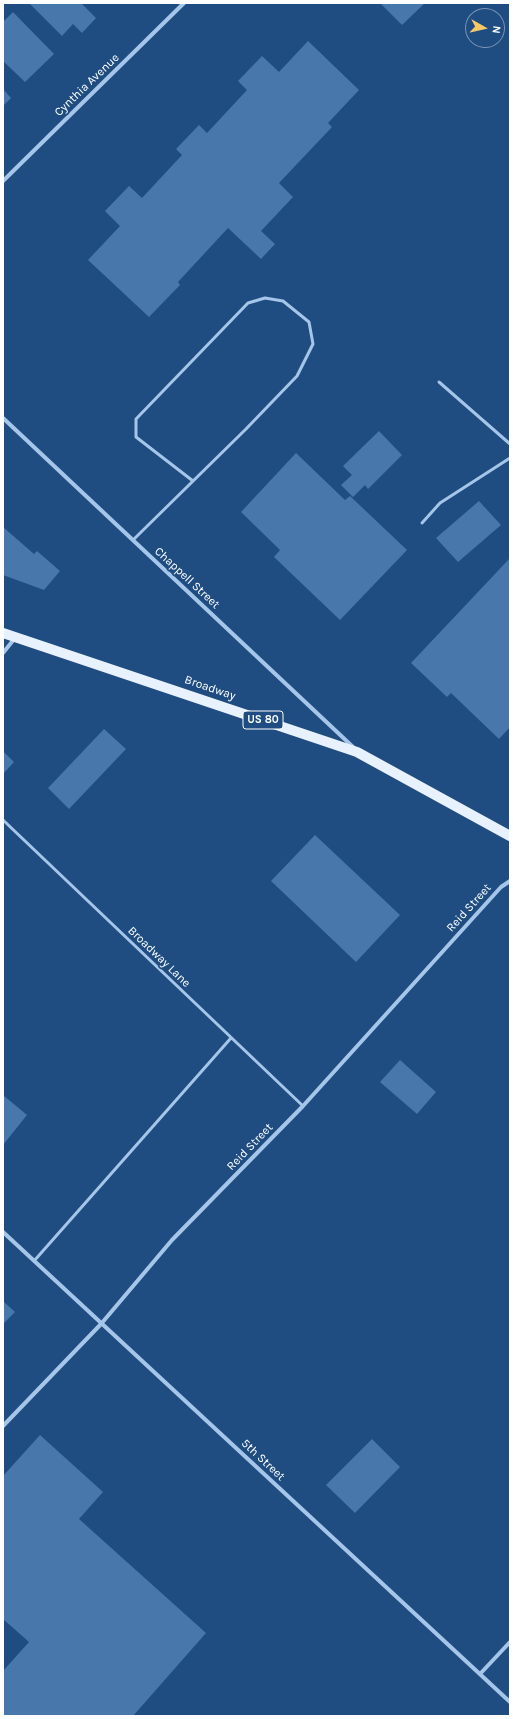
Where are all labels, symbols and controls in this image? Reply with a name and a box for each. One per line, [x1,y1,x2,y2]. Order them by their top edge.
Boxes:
north arrow [465,8,505,48]
text: N [489,25,503,34]
street label: Cynthia Avenue [52,50,122,120]
street label: Chappell Street [151,544,223,612]
street label: Broadway [183,673,237,703]
road number: US 80 [243,711,283,729]
street label: Reid Street [444,881,494,935]
street label: Broadway Lane [125,924,193,990]
street label: Reid Street [224,1120,276,1174]
street label: 5th Street [238,1436,288,1484]

